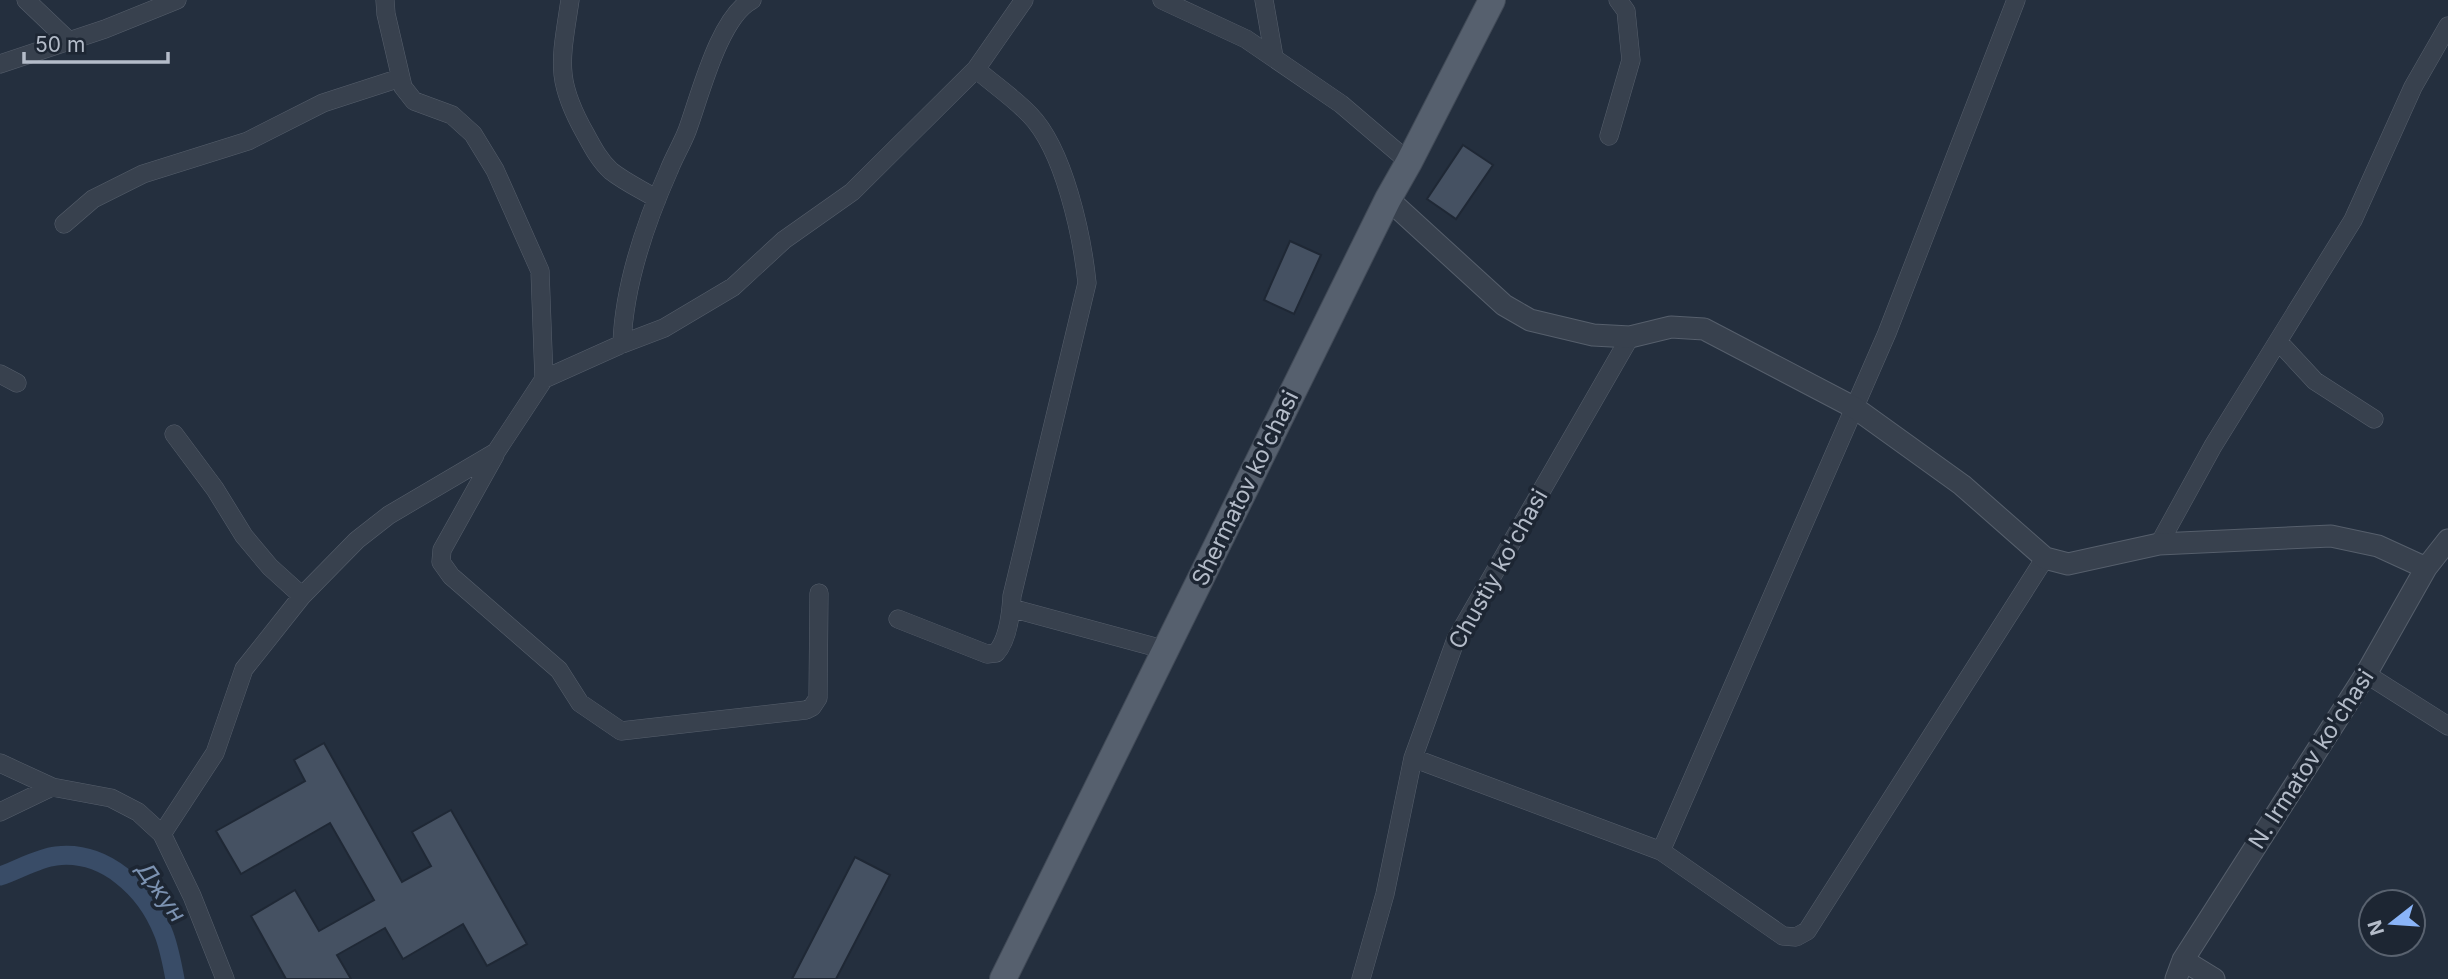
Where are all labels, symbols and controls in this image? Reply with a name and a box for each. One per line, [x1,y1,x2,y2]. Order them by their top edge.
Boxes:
scale bar [24,21,168,65]
text: 50 m [35,32,85,57]
street label: Shermatov ko'chasi [1186,386,1304,590]
street label: Chustiy ko'chasi [1443,484,1553,654]
street label: N. Irmatov ko'chasi [2243,664,2379,854]
water label: Джун [130,855,192,927]
north arrow [2357,888,2427,958]
text: N [2363,918,2389,938]

